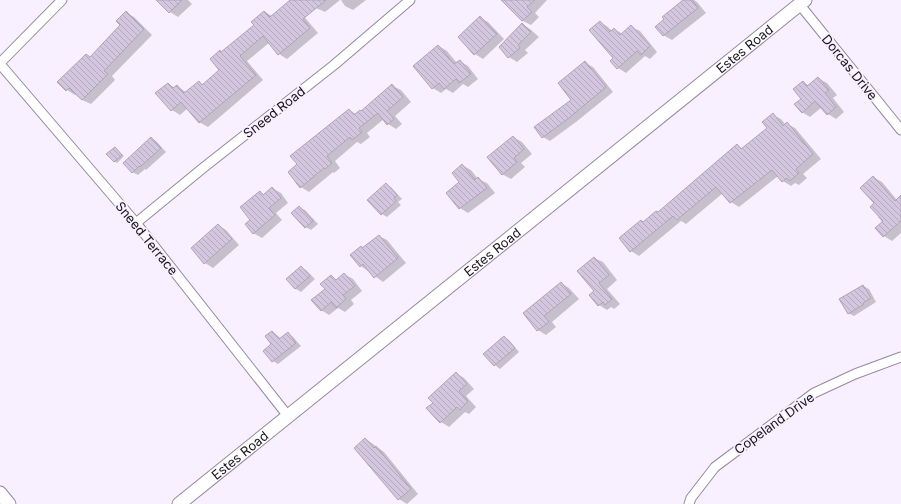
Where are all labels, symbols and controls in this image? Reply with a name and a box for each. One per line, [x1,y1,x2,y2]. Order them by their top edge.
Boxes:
street label: Estes Road [713,21,776,76]
street label: Dorcas Drive [819,31,881,103]
street label: Sneed Road [240,83,308,141]
street label: Sneed Terrace [112,198,182,278]
street label: Estes Road [460,224,524,280]
street label: Copeland Drive [731,389,817,457]
street label: Estes Road [208,427,271,483]

